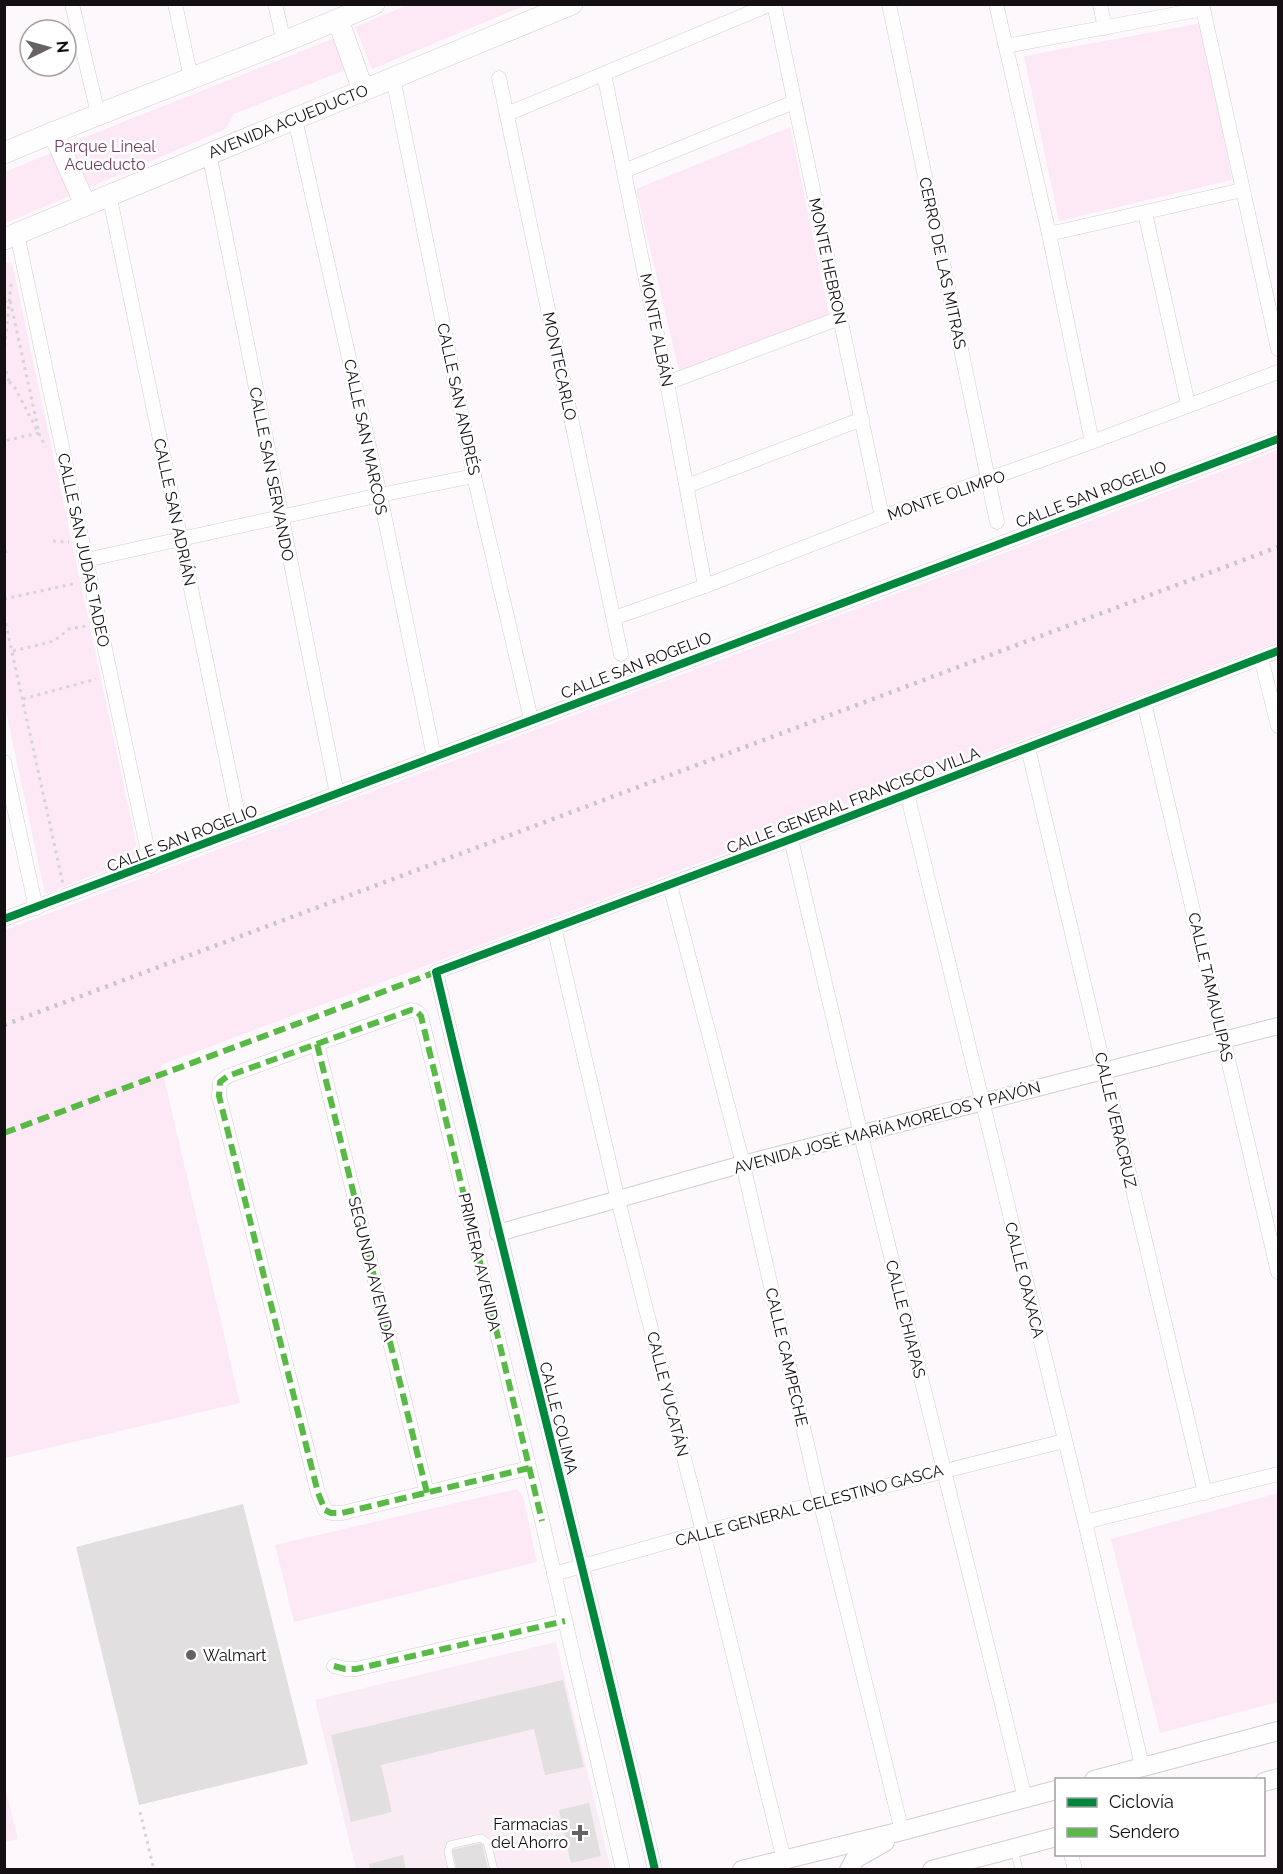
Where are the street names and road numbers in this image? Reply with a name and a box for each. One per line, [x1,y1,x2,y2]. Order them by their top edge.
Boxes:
street label: AVENIDA ACUEDUCTO [205,81,371,162]
street label: CERRO DE LAS MITRAS [915,175,970,351]
street label: MONTE HEBRON [805,196,850,326]
street label: MONTE ALBÁN [636,272,678,388]
street label: MONTECARLO [539,310,580,422]
street label: CALLE SAN ANDRÉS [433,321,485,477]
street label: CALLE SAN MARCOS [340,357,391,517]
street label: CALLE SAN SERVANDO [245,385,298,563]
street label: CALLE SAN ADRIÁN [150,436,200,588]
street label: CALLE SAN JUDAS TADEO [54,451,113,649]
street label: CALLE SAN ROGELIO [1013,457,1169,532]
street label: MONTE OLIMPO [885,466,1008,525]
street label: CALLE SAN ROGELIO [558,628,714,703]
street label: CALLE GENERAL FRANCISCO VILLA [724,743,983,858]
street label: CALLE SAN ROGELIO [104,801,260,876]
street label: CALLE TAMAULIPAS [1184,911,1237,1064]
street label: CALLE VERACRUZ [1091,1050,1140,1190]
street label: AVENIDA JOSÉ MARÍA MORELOS Y PAVÓN [731,1076,1043,1178]
street label: PRIMERA AVENIDA [454,1191,505,1333]
street label: SEGUNDA AVENIDA [344,1195,399,1344]
street label: CALLE OAXACA [1001,1220,1048,1340]
street label: CALLE CHIAPAS [882,1258,929,1380]
street label: CALLE CAMPECHE [761,1286,812,1429]
street label: CALLE YUCATÁN [643,1329,693,1459]
street label: CALLE COLIMA [535,1360,582,1476]
street label: CALLE GENERAL CELESTINO GASCA [673,1460,945,1550]

